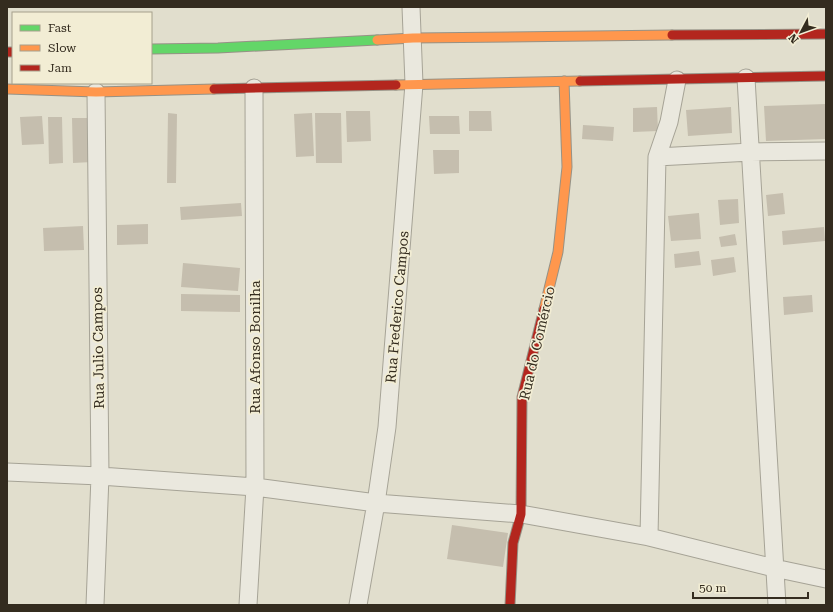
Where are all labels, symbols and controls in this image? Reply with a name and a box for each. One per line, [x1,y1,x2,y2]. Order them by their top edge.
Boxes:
legend [12,12,152,84]
north arrow [781,12,821,52]
text: Fast [48,21,72,35]
text: N [786,30,802,46]
text: Slow [48,41,76,55]
text: Jam [48,61,72,75]
street label: Rua Frederico Campos [382,230,412,384]
street label: Rua Afonso Bonilha [247,280,263,414]
street label: Rua do Comércio [516,285,558,401]
street label: Rua Julio Campos [89,287,107,409]
scale bar [693,574,808,600]
text: 50 m [699,581,726,595]

